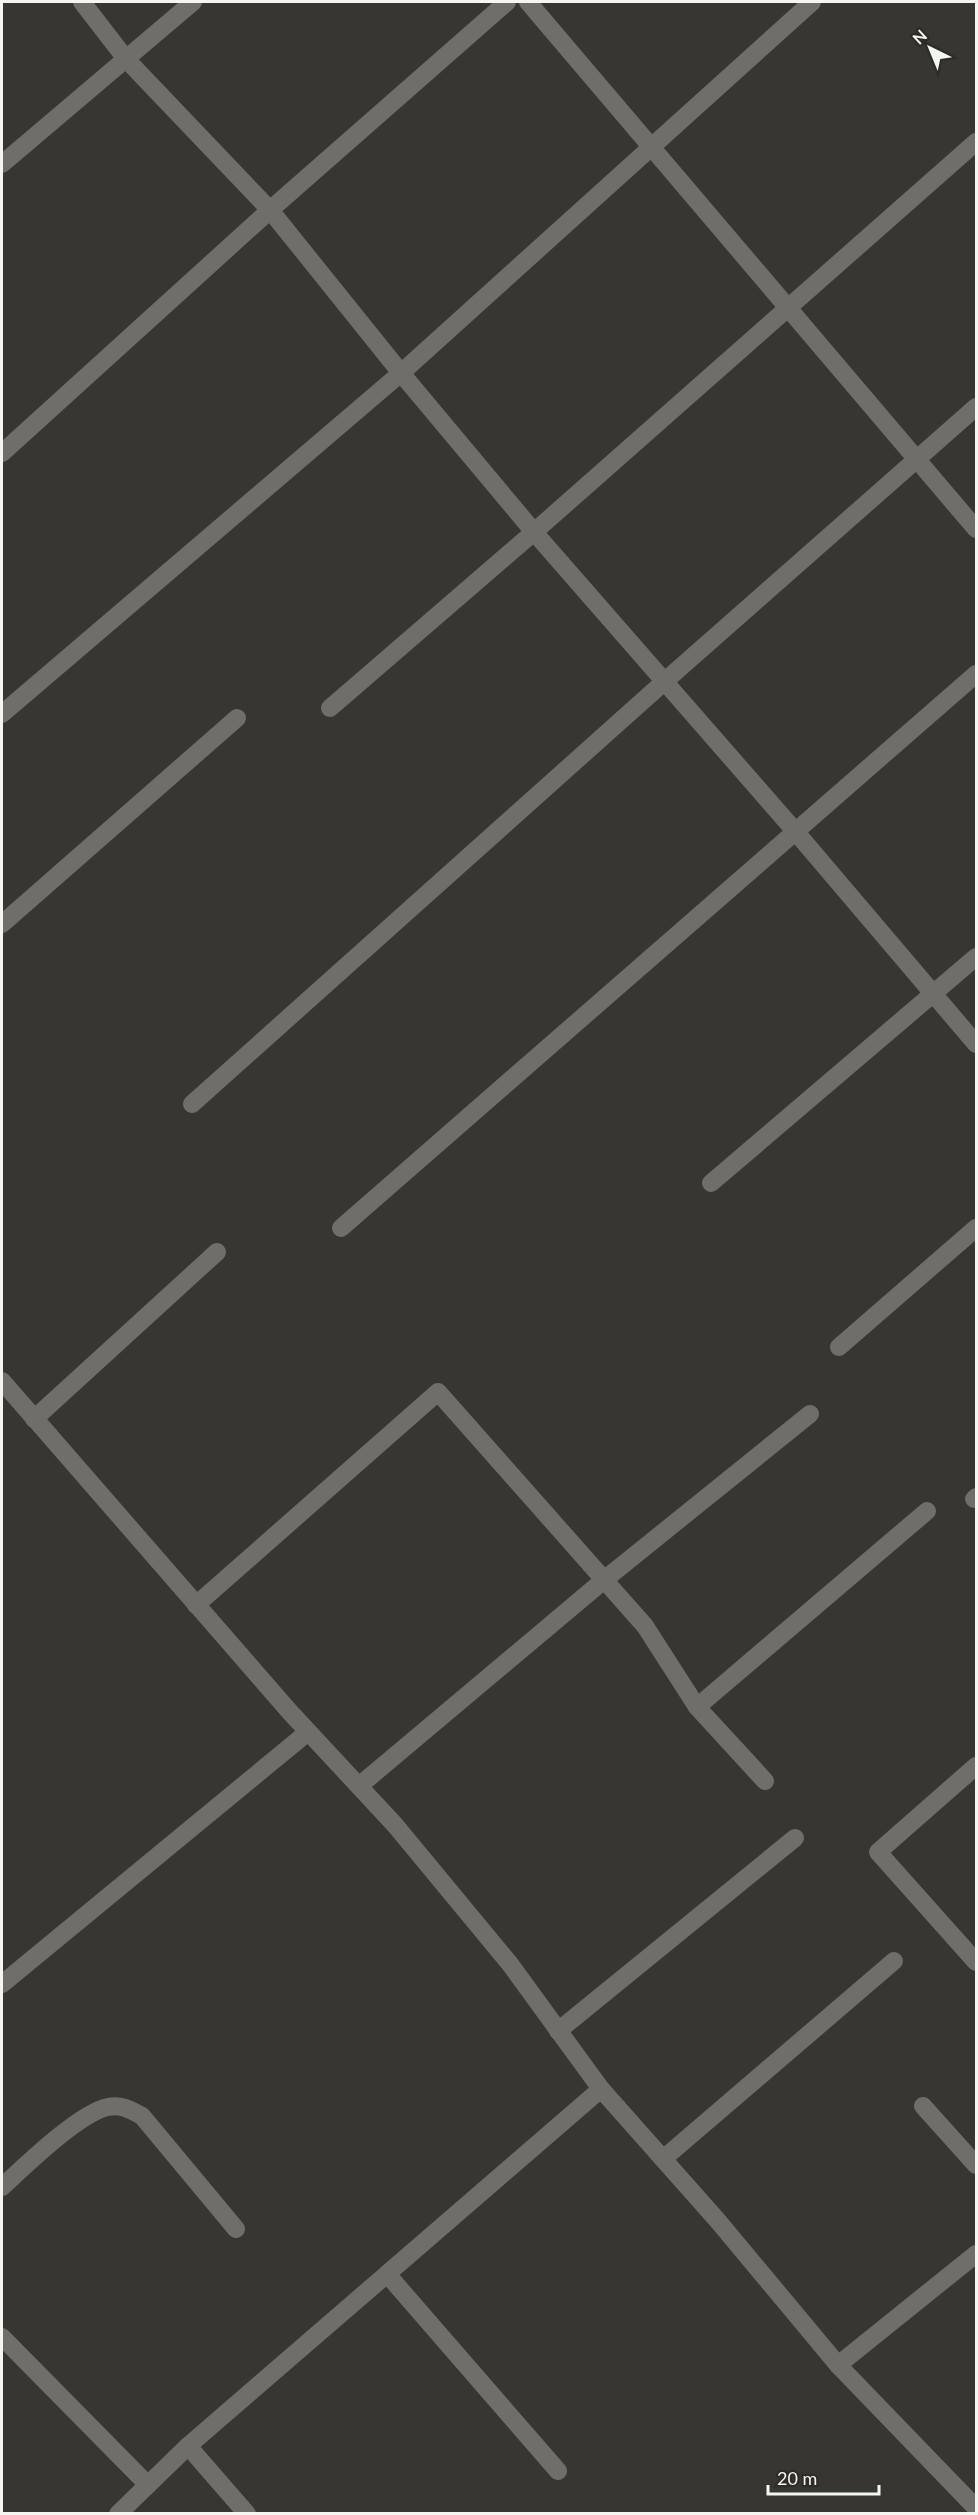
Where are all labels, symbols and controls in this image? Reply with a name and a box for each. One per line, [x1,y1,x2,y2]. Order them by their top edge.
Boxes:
north arrow [900,18,960,78]
text: N [908,26,930,48]
scale bar [768,2458,879,2496]
text: 20 m [777,2467,817,2489]

